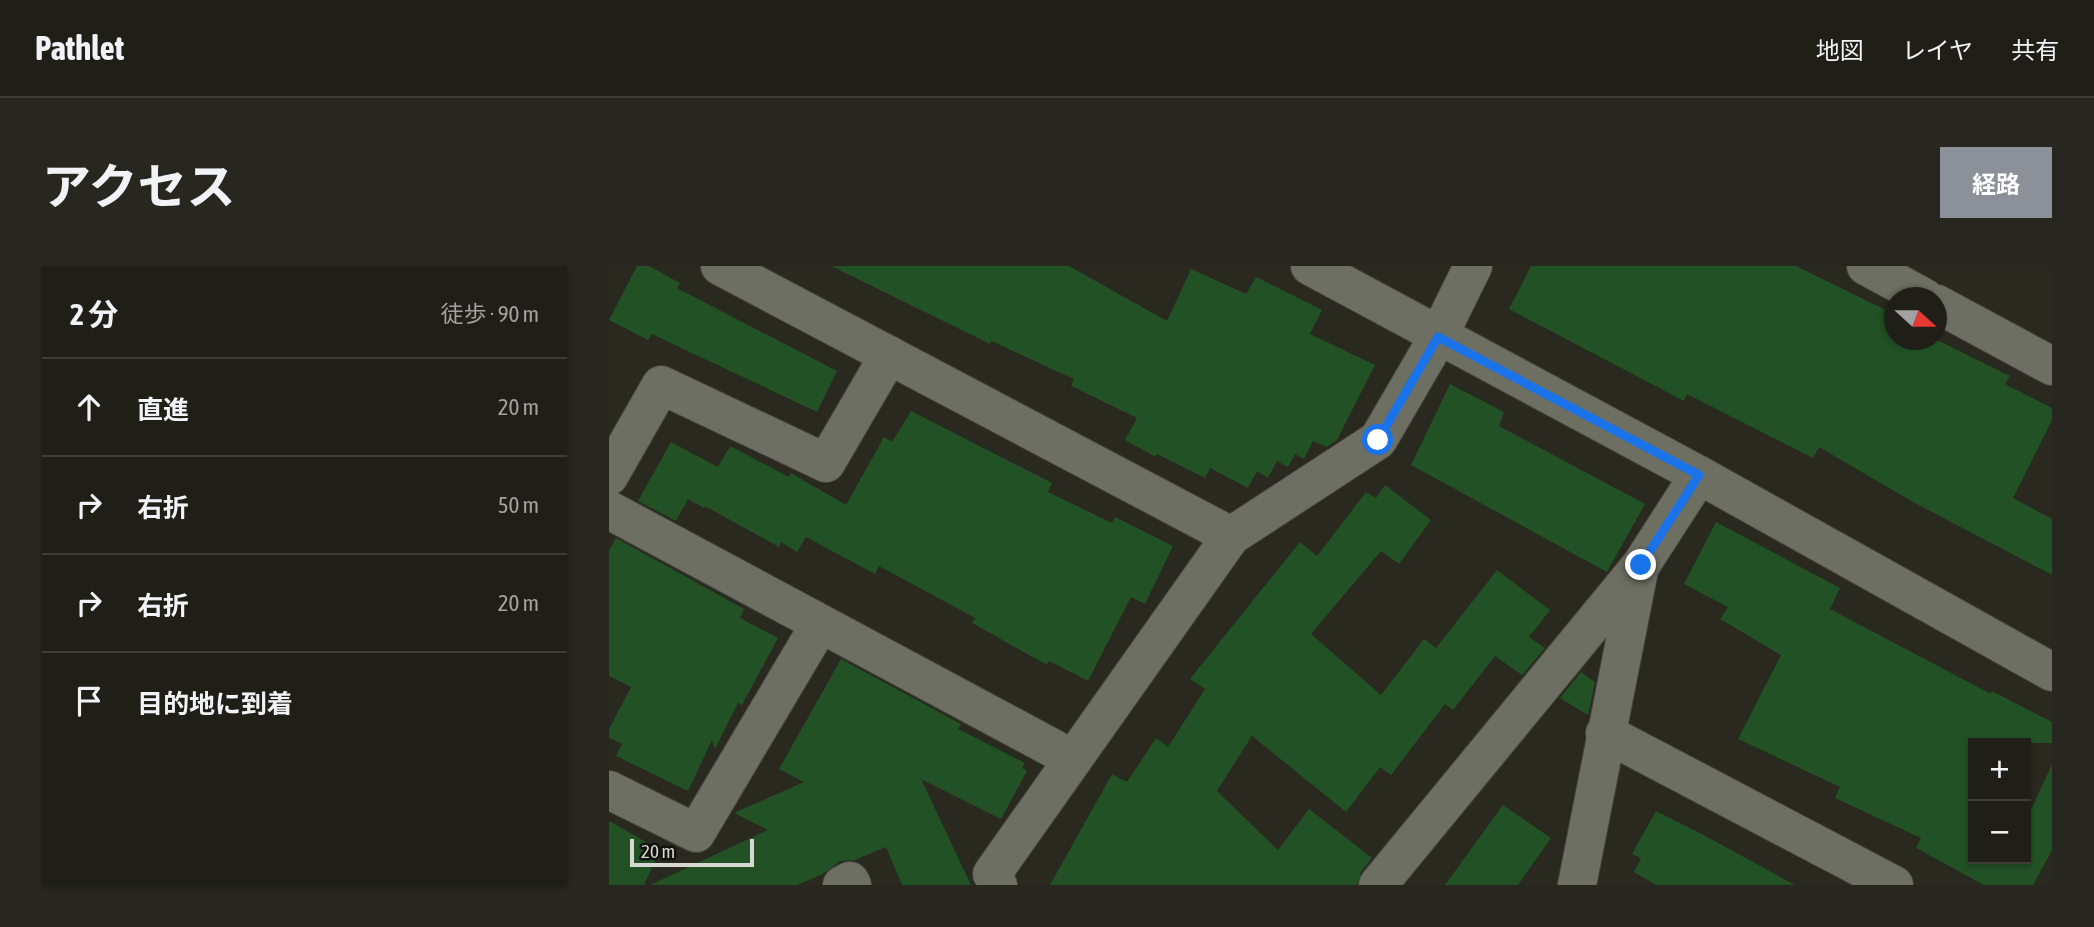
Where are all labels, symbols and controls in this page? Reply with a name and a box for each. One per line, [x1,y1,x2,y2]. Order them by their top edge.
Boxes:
text: Pathlet [35,29,124,67]
text: 地図 [1816,37,1864,64]
text: レイヤ [1902,37,1973,64]
text: 共有 [2011,37,2059,64]
button: 経路 [1940,147,2052,218]
text: アクセス [42,158,236,214]
north arrow [1884,287,1947,350]
text: 2 分 [70,297,118,331]
text: 徒歩 · 90 m [440,301,539,327]
icon: ahead [70,388,108,426]
text: 20 m [498,394,539,420]
text: 直進 [137,395,189,425]
route start [1362,424,1393,455]
icon: right [70,486,108,524]
text: 50 m [498,492,539,518]
text: 右折 [137,493,189,523]
route end [1625,549,1656,580]
icon: right [70,584,108,622]
text: 20 m [498,590,539,616]
text: 右折 [137,591,189,621]
icon: arrive [70,682,108,720]
text: 目的地に到着 [137,689,293,719]
map controls [1968,738,2031,864]
button: + [1968,738,2031,801]
button: − [1968,801,2031,864]
scale bar [630,836,754,868]
text: 20 m [641,840,675,862]

